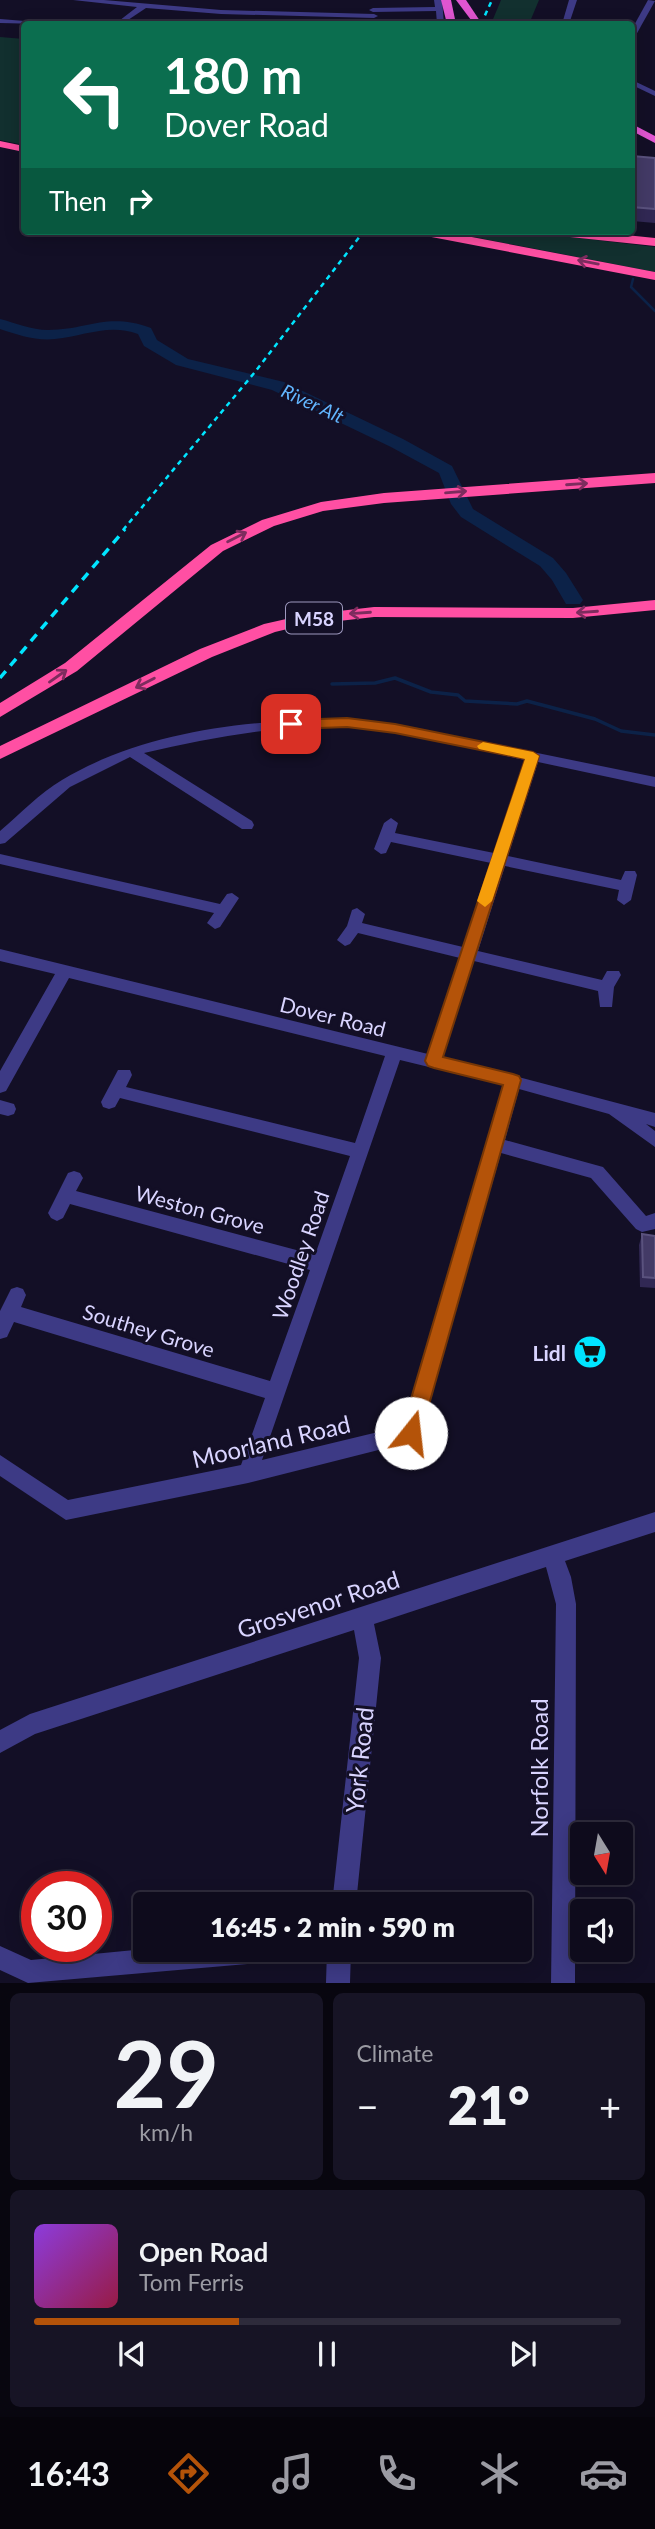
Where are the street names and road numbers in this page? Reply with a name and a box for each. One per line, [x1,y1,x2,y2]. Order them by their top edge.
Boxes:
road number: M58 [286,603,342,634]
street label: Dover Road [277,991,389,1041]
street label: Weston Grove [133,1180,267,1238]
street label: Woodley Road [266,1187,334,1323]
street label: Southey Grove [80,1298,218,1362]
street label: Moorland Road [189,1409,353,1473]
street label: Grosvenor Road [233,1564,403,1644]
street label: Norfolk Road [524,1698,553,1838]
street label: York Road [339,1706,379,1814]

